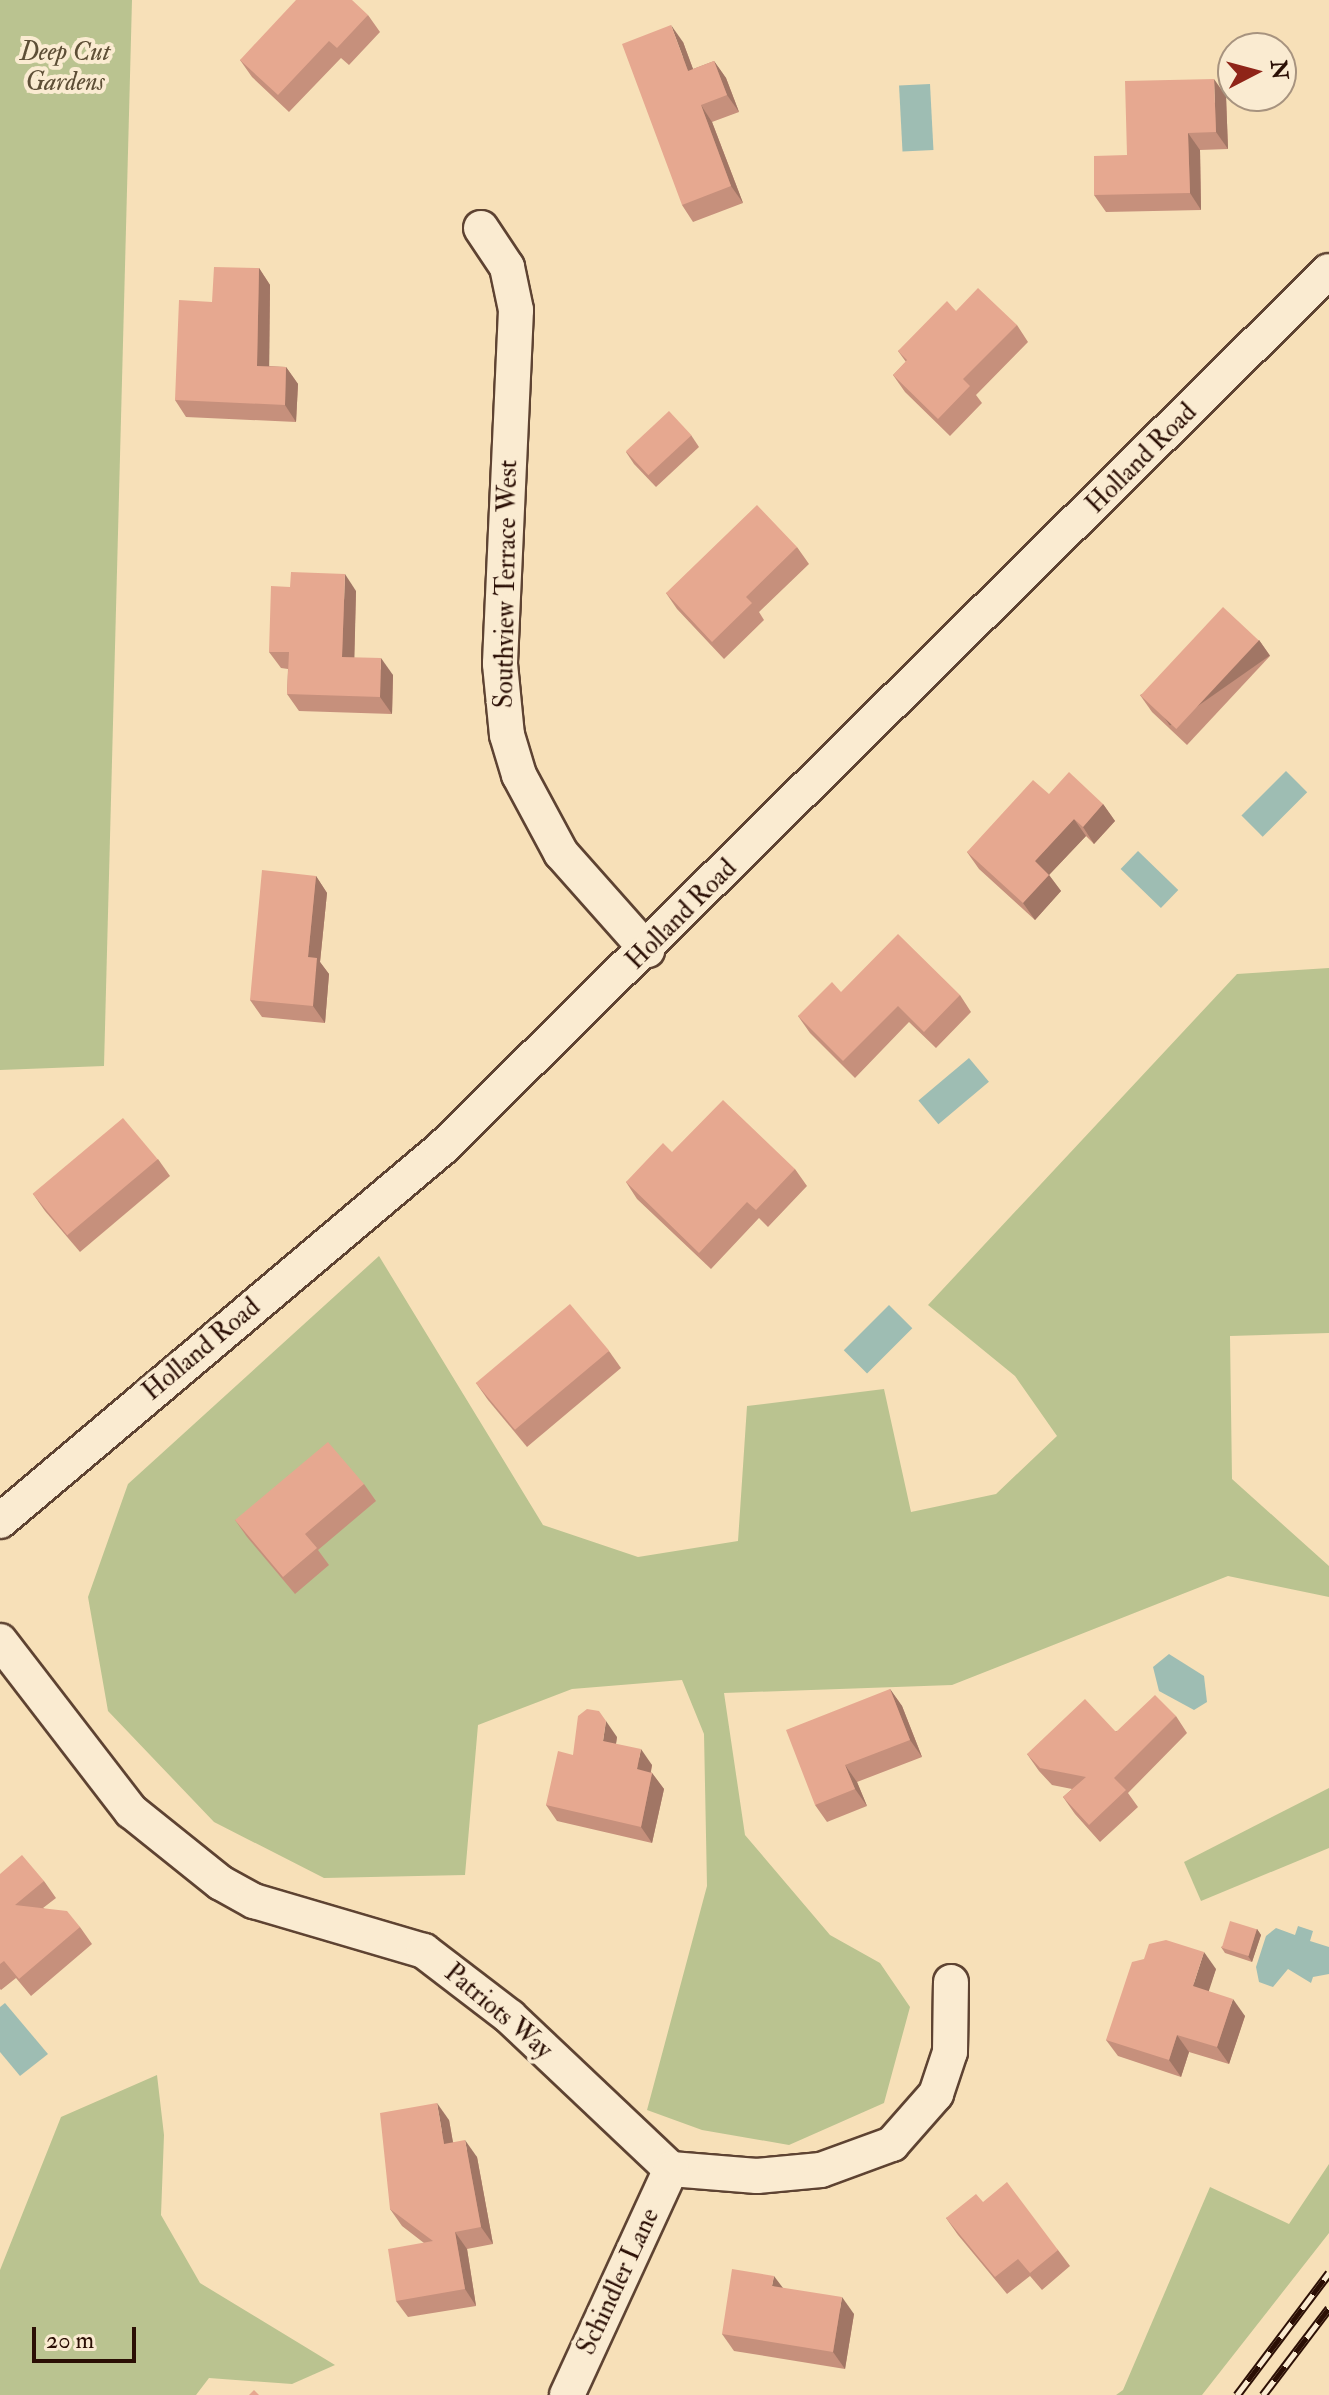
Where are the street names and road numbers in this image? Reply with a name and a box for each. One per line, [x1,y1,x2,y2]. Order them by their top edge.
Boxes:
street label: Holland Road [1080,397,1204,521]
street label: Southview Terrace West [489,460,525,708]
street label: Holland Road [620,853,744,977]
street label: Holland Road [137,1292,267,1408]
street label: Patriots Way [438,1958,558,2066]
street label: Schindler Lane [571,2204,667,2360]

